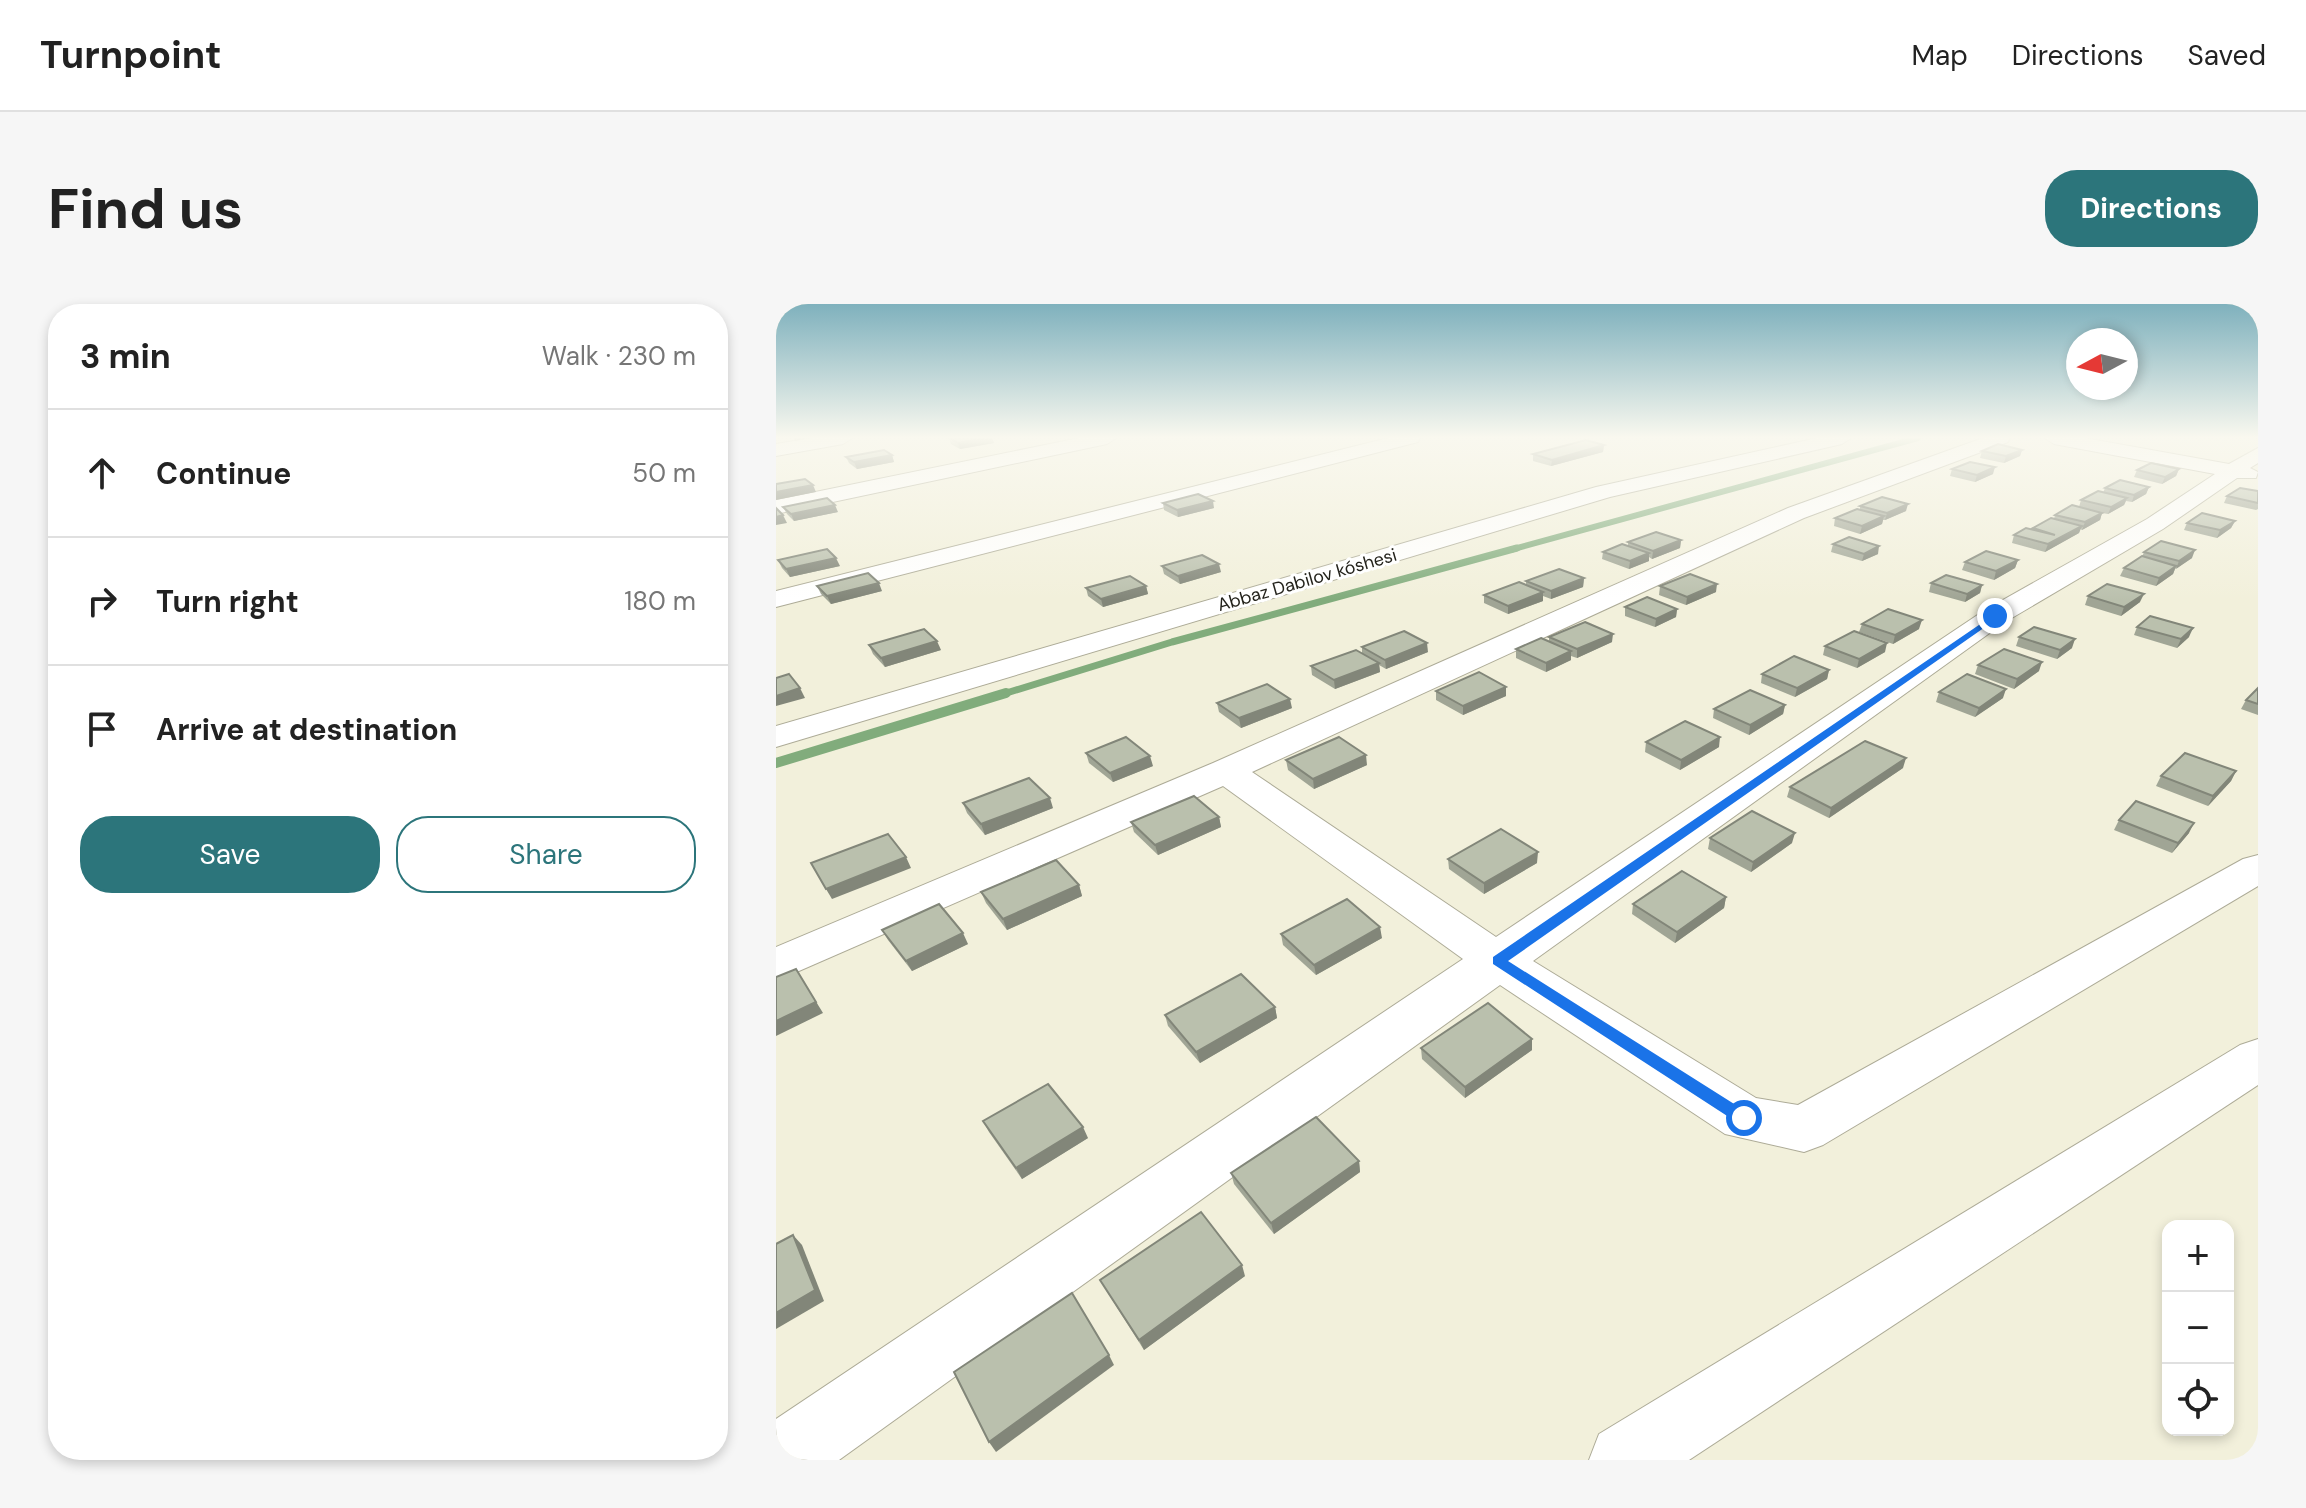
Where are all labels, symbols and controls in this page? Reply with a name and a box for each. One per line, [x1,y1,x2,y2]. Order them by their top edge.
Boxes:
text: Turnpoint [40,30,222,80]
text: Map [1911,37,1968,74]
text: Directions [2012,37,2144,74]
text: Saved [2188,37,2266,74]
button: Directions [2045,170,2258,247]
text: Find us [48,172,243,245]
north arrow [2066,328,2138,400]
text: 3 min [80,334,171,379]
text: Walk · 230 m [542,339,696,373]
icon: ahead [80,451,124,495]
text: Continue [156,454,291,493]
text: 50 m [632,456,696,490]
street label: Abbaz Dabilov kóshesi [1214,543,1400,617]
icon: right [80,579,124,623]
text: Turn right [156,582,299,621]
text: 180 m [624,584,696,618]
route end [1977,598,2013,634]
icon: arrive [80,707,124,751]
text: Arrive at destination [156,710,457,749]
button: Save [80,816,380,893]
button: Share [396,816,696,893]
route start [1726,1100,1762,1136]
map controls [2162,1220,2234,1436]
button: + [2162,1220,2234,1292]
button: − [2162,1292,2234,1364]
button: locate [2162,1364,2234,1436]

